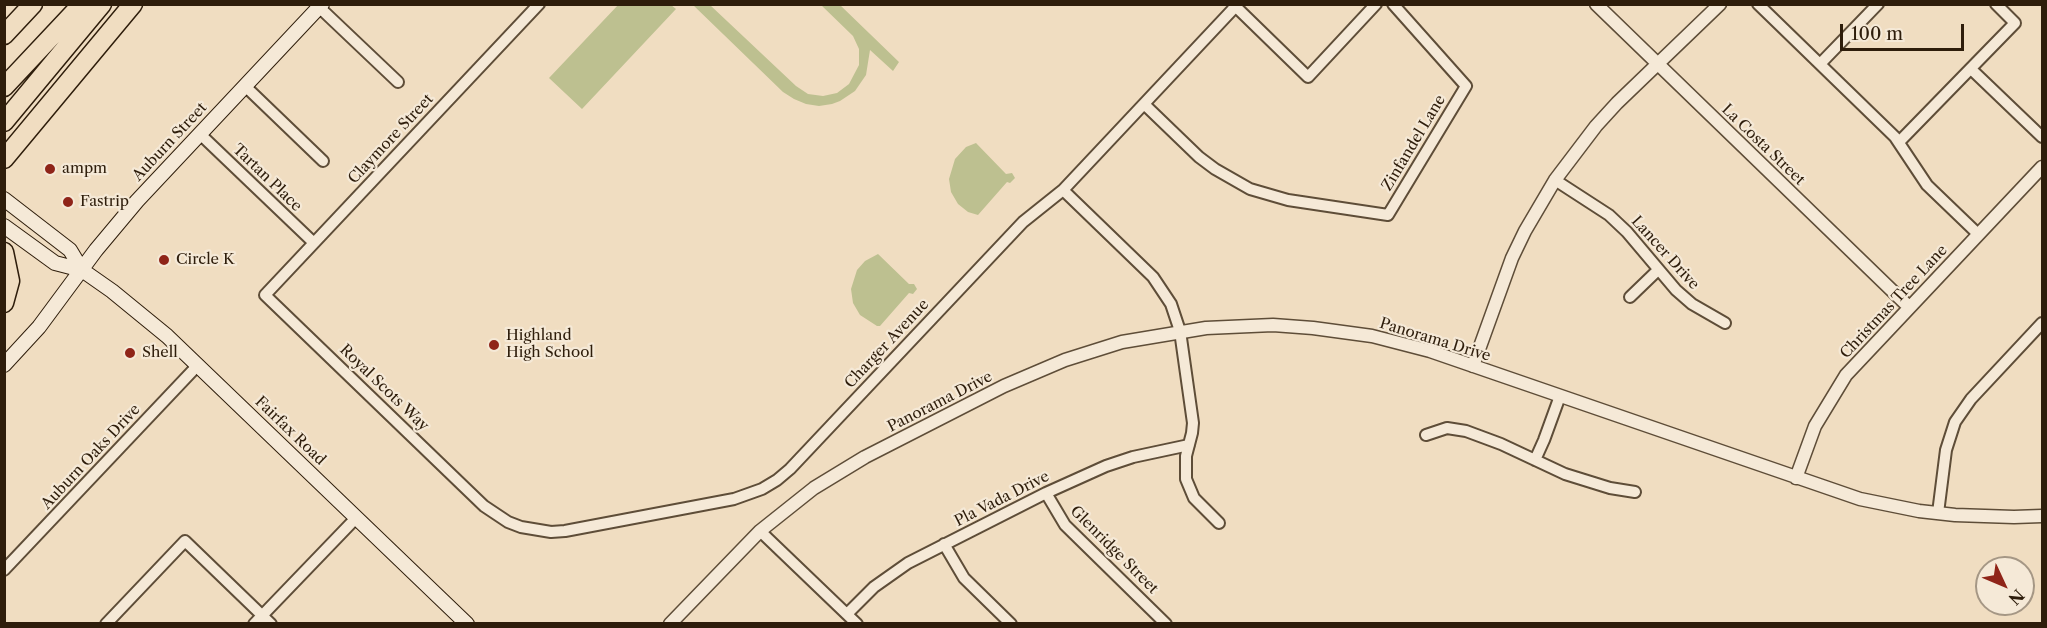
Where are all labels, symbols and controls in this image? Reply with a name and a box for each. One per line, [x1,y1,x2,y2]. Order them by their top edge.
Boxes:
scale bar [1843,12,1968,50]
text: 100 m [1851,23,1903,45]
street label: Claymore Street [345,90,437,188]
street label: Zinfandel Lane [1378,92,1450,194]
street label: Auburn Street [129,99,211,185]
street label: La Costa Street [1718,101,1808,189]
street label: Tartan Place [229,141,305,215]
place label: ampm [62,160,107,178]
marker: ampm [43,162,57,176]
place label: Fastrip [80,193,129,211]
marker: Fastrip [61,195,75,209]
street label: Lancer Drive [1627,213,1703,293]
street label: Christmas Tree Lane [1837,241,1951,363]
place label: Circle K [176,251,235,269]
marker: Circle K [157,253,171,267]
street label: Charger Avenue [841,296,933,392]
street label: Panorama Drive [1377,315,1493,365]
place label: Highland High School [506,327,594,362]
marker: Highland High School [487,338,501,352]
street label: Royal Scots Way [336,341,432,435]
place label: Shell [142,344,178,362]
marker: Shell [123,346,137,360]
street label: Panorama Drive [885,368,995,436]
street label: Fairfax Road [251,393,329,469]
street label: Auburn Oaks Drive [38,401,144,513]
street label: Pla Vada Drive [952,467,1052,531]
street label: Glenridge Street [1066,502,1162,598]
north arrow [1975,556,2035,616]
text: N [2004,585,2029,609]

